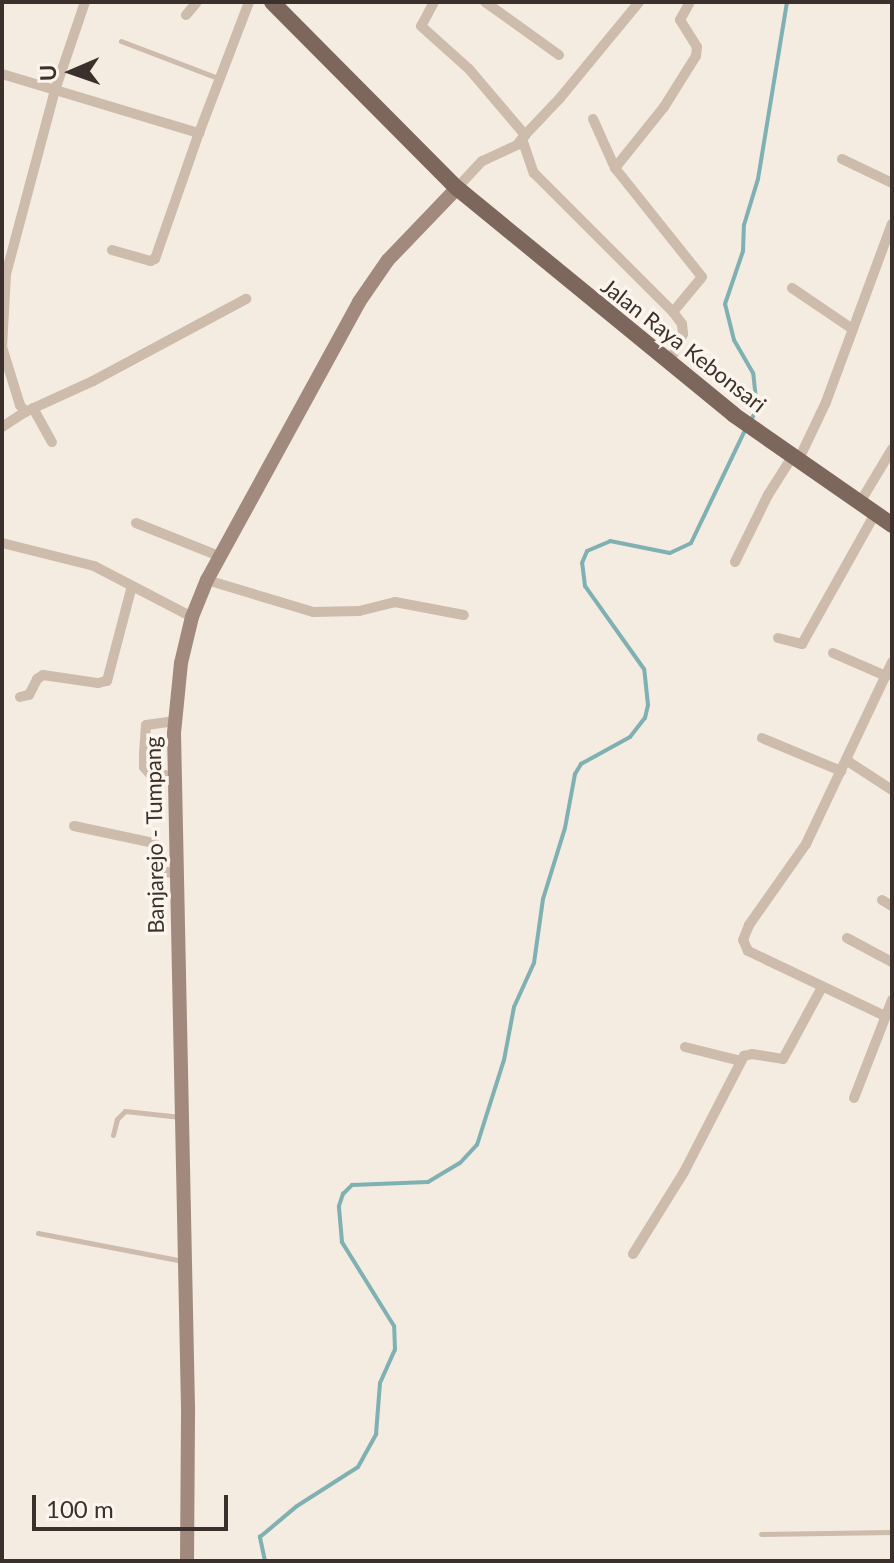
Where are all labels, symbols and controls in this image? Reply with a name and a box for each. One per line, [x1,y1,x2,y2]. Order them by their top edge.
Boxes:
north arrow [32,32,112,112]
text: U [34,64,61,81]
street label: Jalan Raya Kebonsari [596,272,772,418]
street label: Banjarejo - Tumpang [139,736,169,934]
scale bar [36,1479,232,1529]
text: 100 m [46,1494,114,1523]

